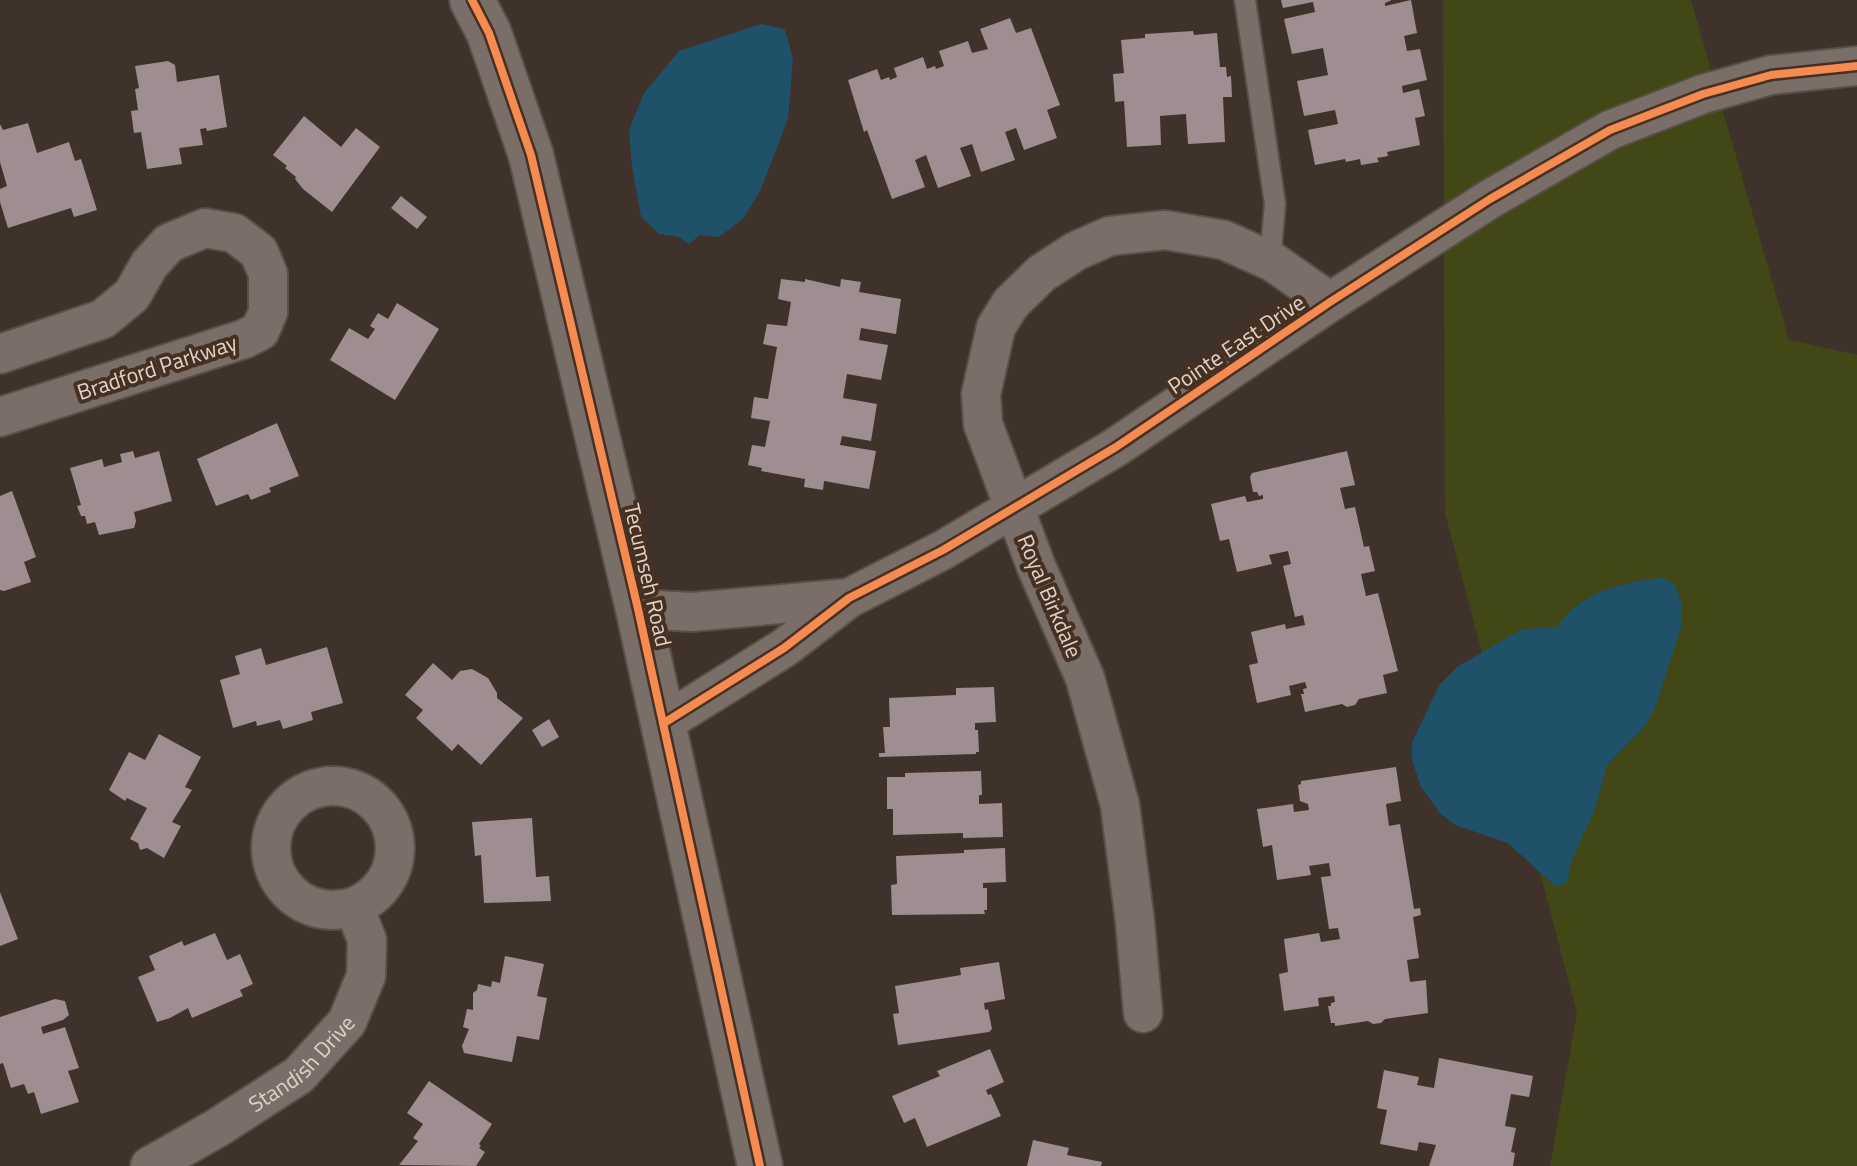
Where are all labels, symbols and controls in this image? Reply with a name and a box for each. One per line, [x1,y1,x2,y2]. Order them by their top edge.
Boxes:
street label: Pointe East Drive [1161,285,1311,403]
street label: Bradford Parkway [73,325,242,409]
street label: Tecumseh Road [615,500,681,650]
street label: Royal Birkdale [1009,529,1091,663]
street label: Standish Drive [241,1007,363,1121]

